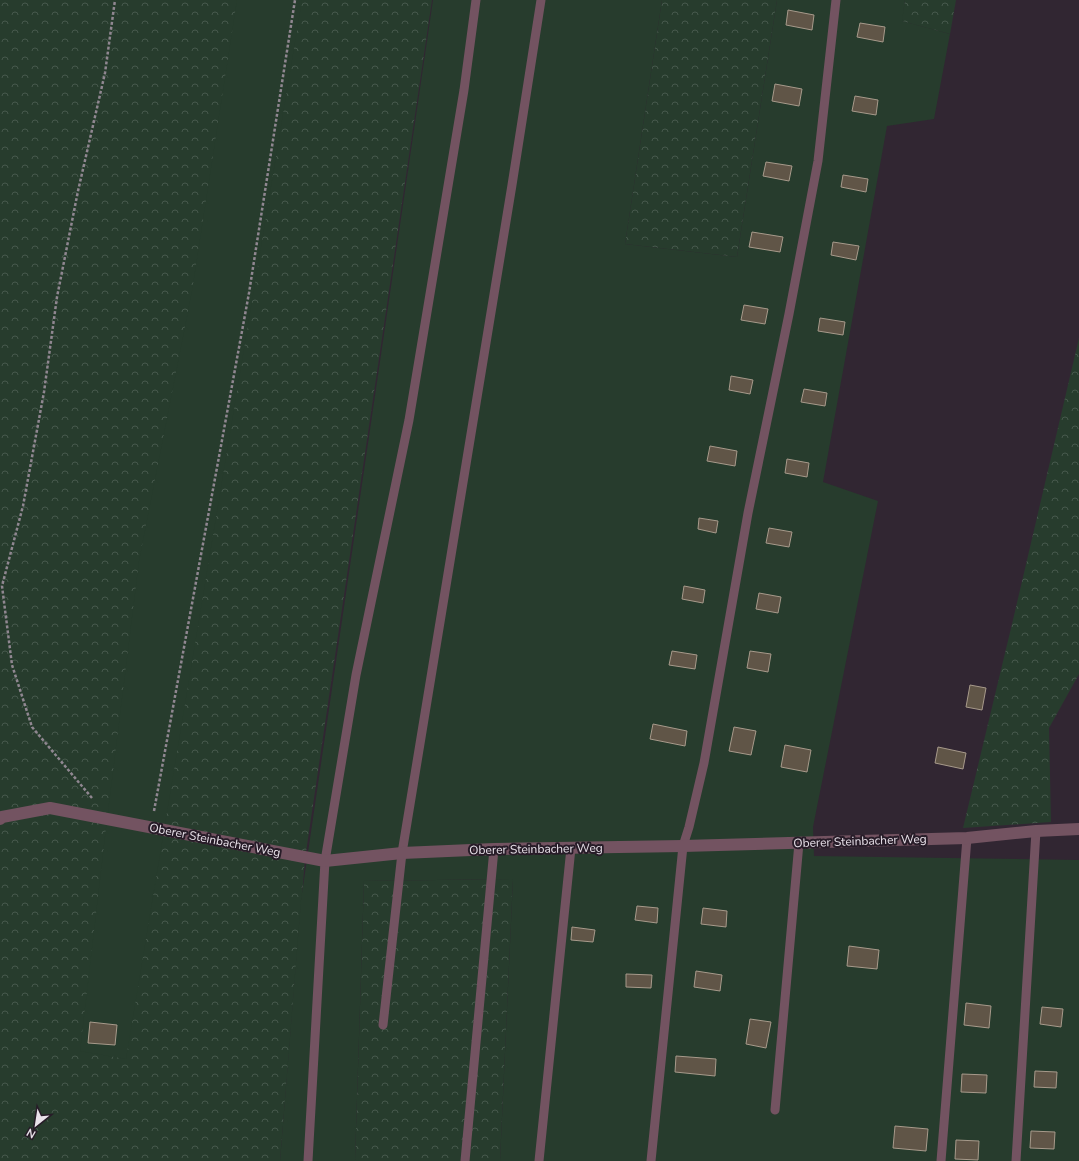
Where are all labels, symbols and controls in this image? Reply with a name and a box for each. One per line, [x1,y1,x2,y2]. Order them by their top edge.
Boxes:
street label: Oberer Steinbacher Weg [148,819,282,861]
street label: Oberer Steinbacher Weg [793,831,927,851]
street label: Oberer Steinbacher Weg [469,840,603,858]
north arrow [16,1105,56,1145]
text: N [24,1125,39,1142]

